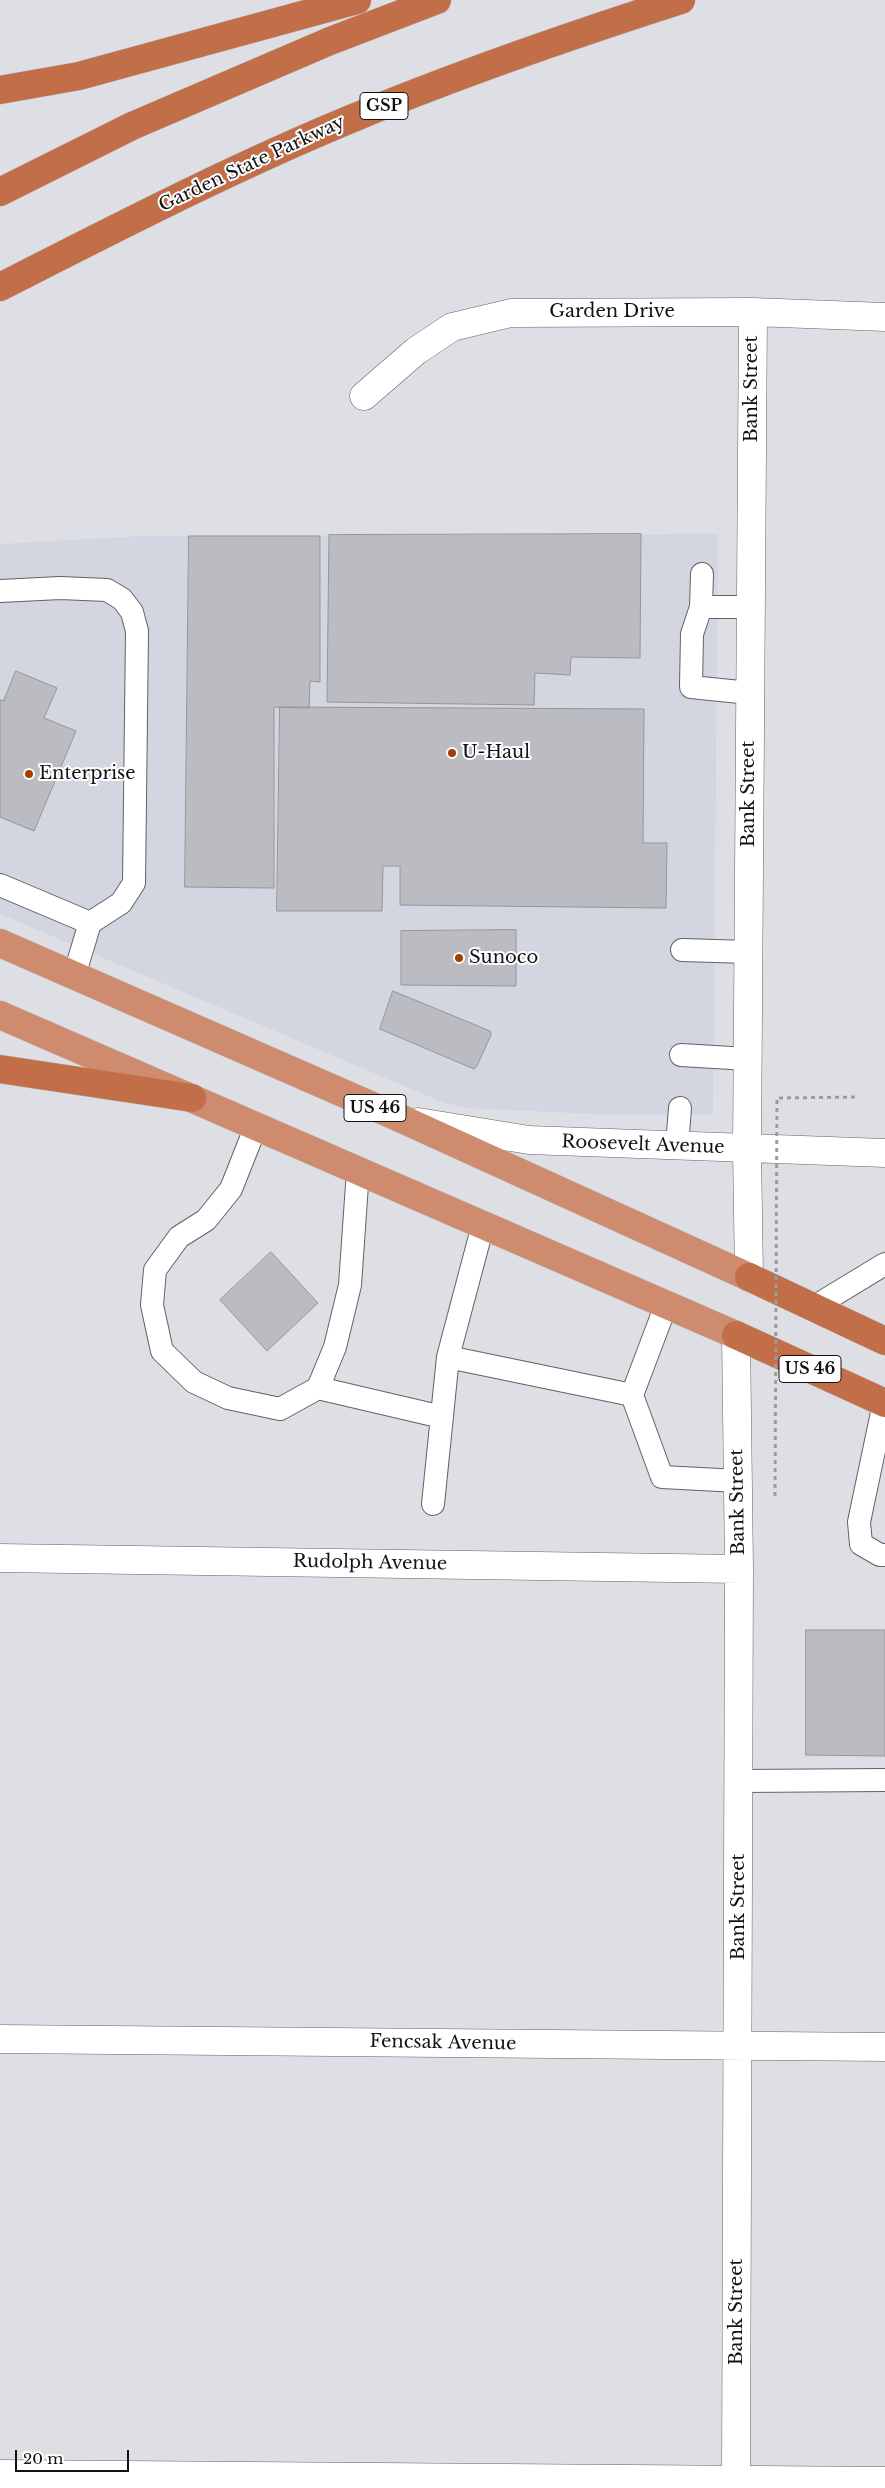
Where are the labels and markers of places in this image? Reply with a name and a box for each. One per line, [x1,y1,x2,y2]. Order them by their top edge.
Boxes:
place label: U-Haul [462,742,530,764]
marker: U-Haul [446,747,458,759]
place label: Enterprise [39,763,136,785]
marker: Enterprise [23,768,35,780]
place label: Sunoco [469,947,538,969]
marker: Sunoco [453,952,465,964]

